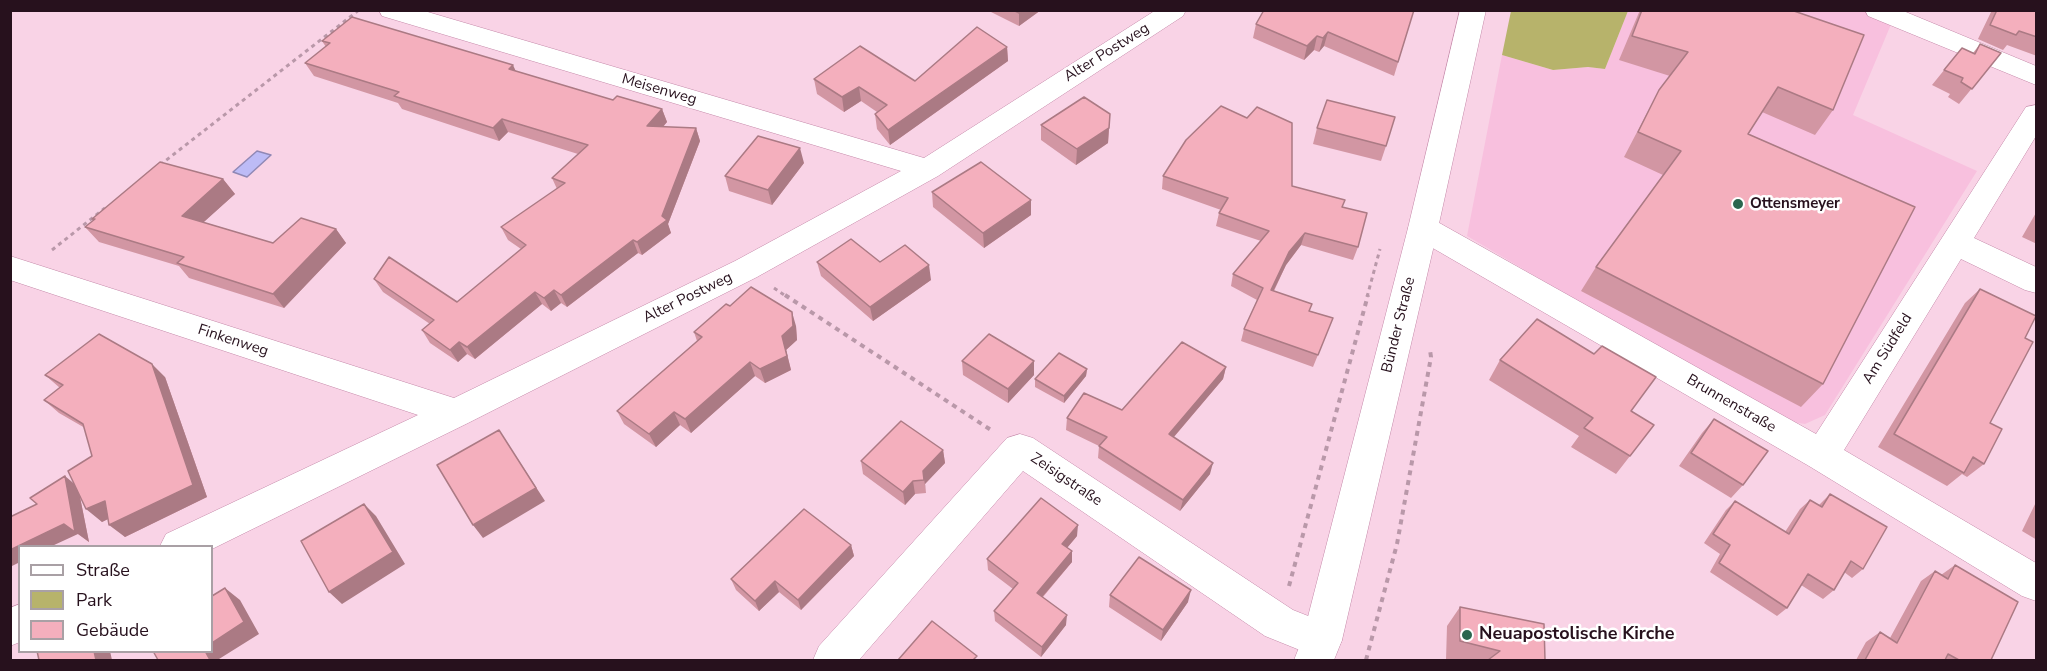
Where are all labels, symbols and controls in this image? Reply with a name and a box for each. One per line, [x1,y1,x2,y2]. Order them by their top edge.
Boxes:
street label: Alter Postweg [1061,20,1153,86]
street label: Meisenweg [619,71,699,109]
place label: Ottensmeyer [1750,195,1840,213]
marker: Ottensmeyer [1731,197,1745,211]
street label: Alter Postweg [641,269,735,327]
street label: Bünder Straße [1378,275,1420,375]
street label: Am Südfeld [1859,310,1917,388]
street label: Finkenweg [195,321,271,361]
street label: Brunnenstraße [1683,371,1779,437]
street label: Zeisigstraße [1027,450,1105,510]
legend [18,545,213,653]
text: Straße [76,558,130,582]
text: Park [76,588,112,612]
text: Gebäude [76,618,149,642]
place label: Neuapostolische Kirche [1479,624,1675,646]
marker: Neuapostolische Kirche [1460,628,1474,642]

